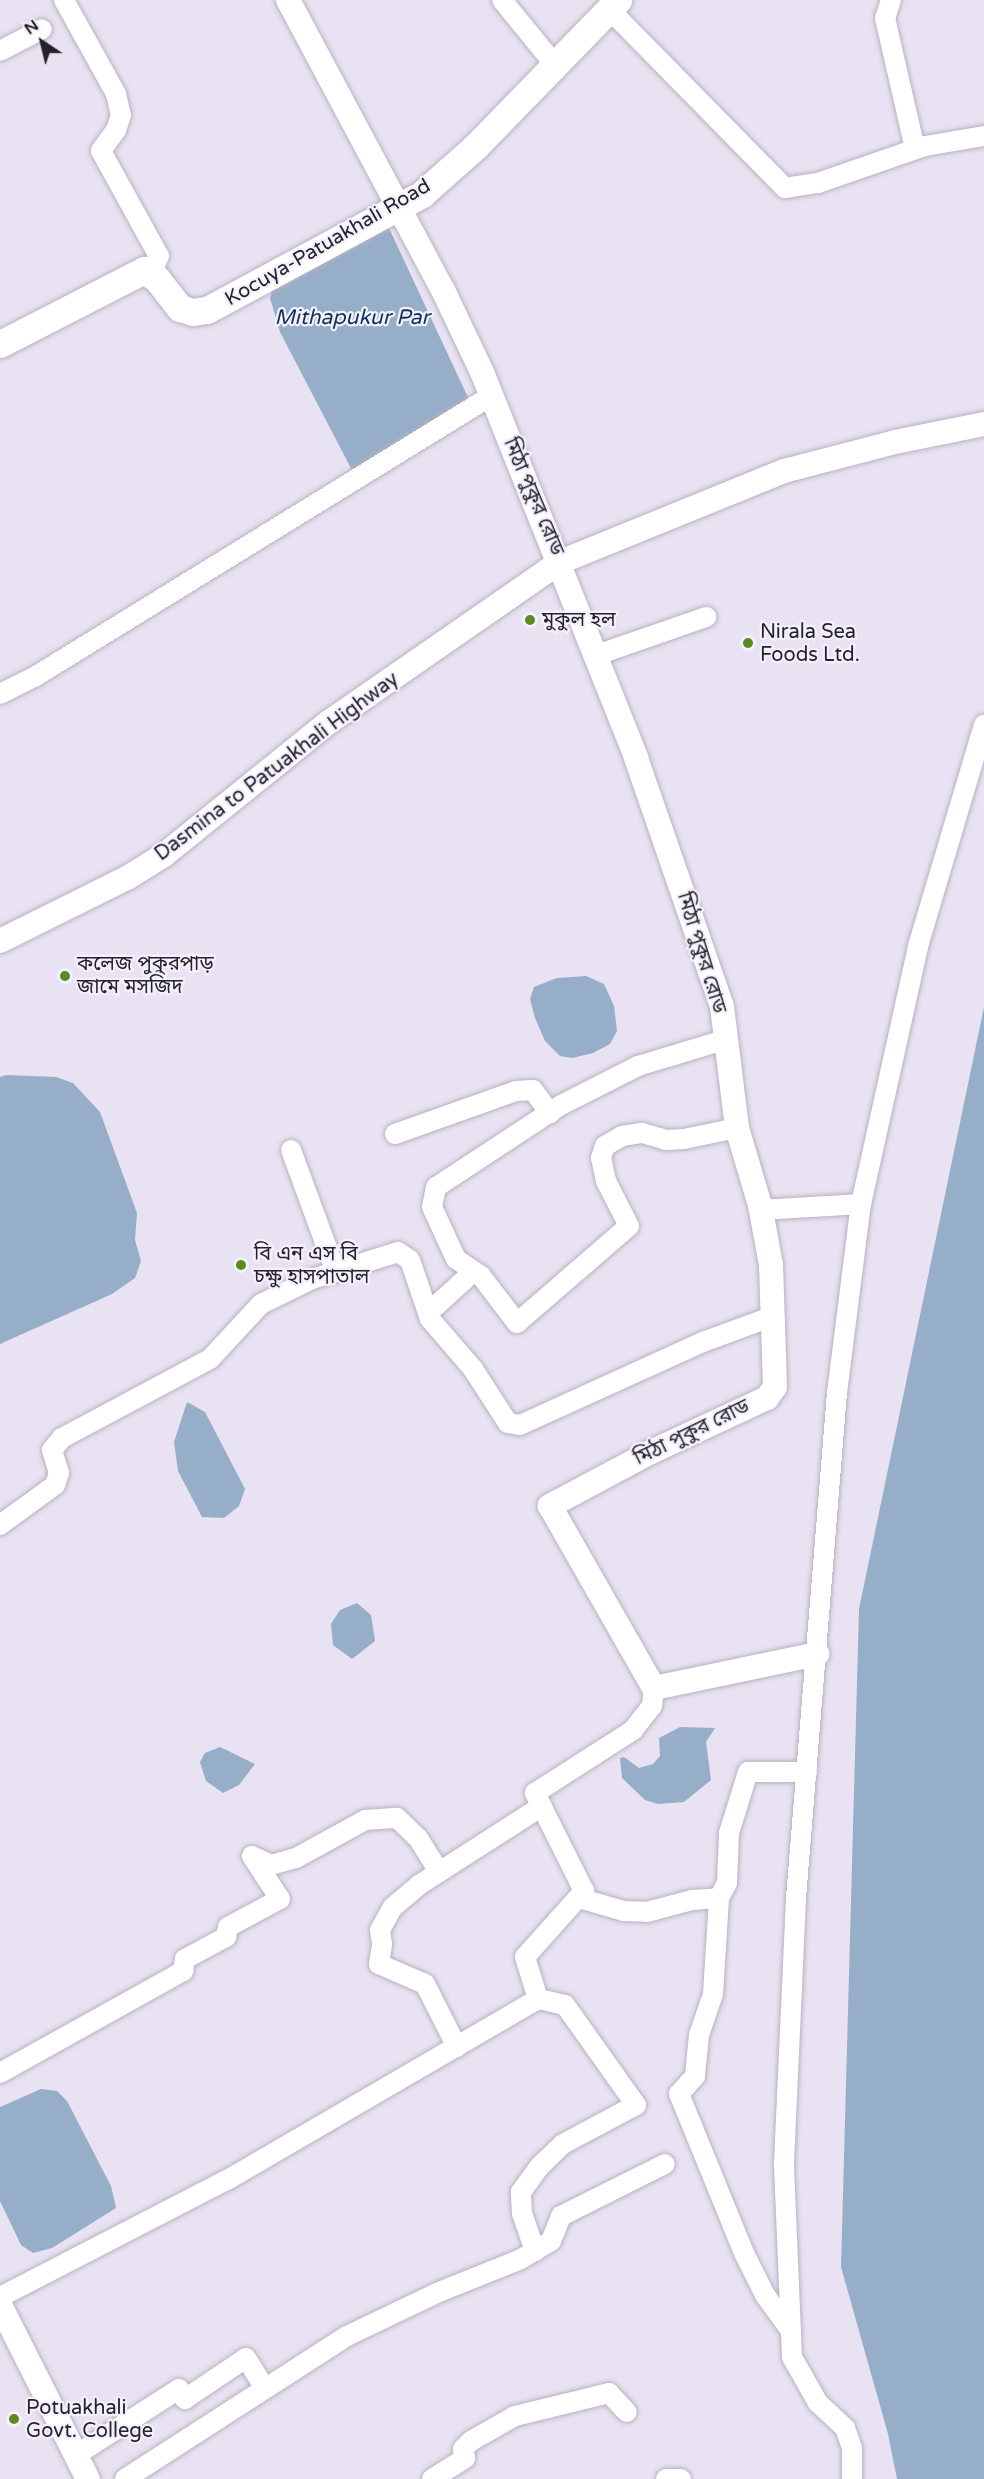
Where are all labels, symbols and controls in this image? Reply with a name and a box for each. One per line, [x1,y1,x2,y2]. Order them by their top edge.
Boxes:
north arrow [12,12,72,72]
text: N [21,15,43,39]
street label: Kocuya-Patuakhali Road [221,174,435,312]
water label: Mithapukur Par [274,305,430,331]
street label: মিঠা পুকুর রোড [497,435,569,559]
place label: মুকুল হল [542,608,615,632]
marker: মুকুল হল [523,613,537,627]
place label: Nirala Sea Foods Ltd. [760,620,860,667]
marker: Nirala Sea Foods Ltd. [741,636,755,650]
street label: Dasmina to Patuakhali Highway [150,667,404,867]
street label: মিঠা পুকুর রোড [671,890,731,1016]
place label: কলেজ পুকুরপাড় জামে মসজিদ [77,952,214,999]
marker: কলেজ পুকুরপাড় জামে মসজিদ [58,969,72,983]
place label: বি এন এস বি চক্ষু হাসপাতাল [254,1242,369,1289]
marker: বি এন এস বি চক্ষু হাসপাতাল [232,1256,250,1274]
street label: মিঠা পুকুর রোড [630,1395,754,1471]
place label: Potuakhali Govt. College [26,2396,153,2443]
marker: Potuakhali Govt. College [7,2412,21,2426]

